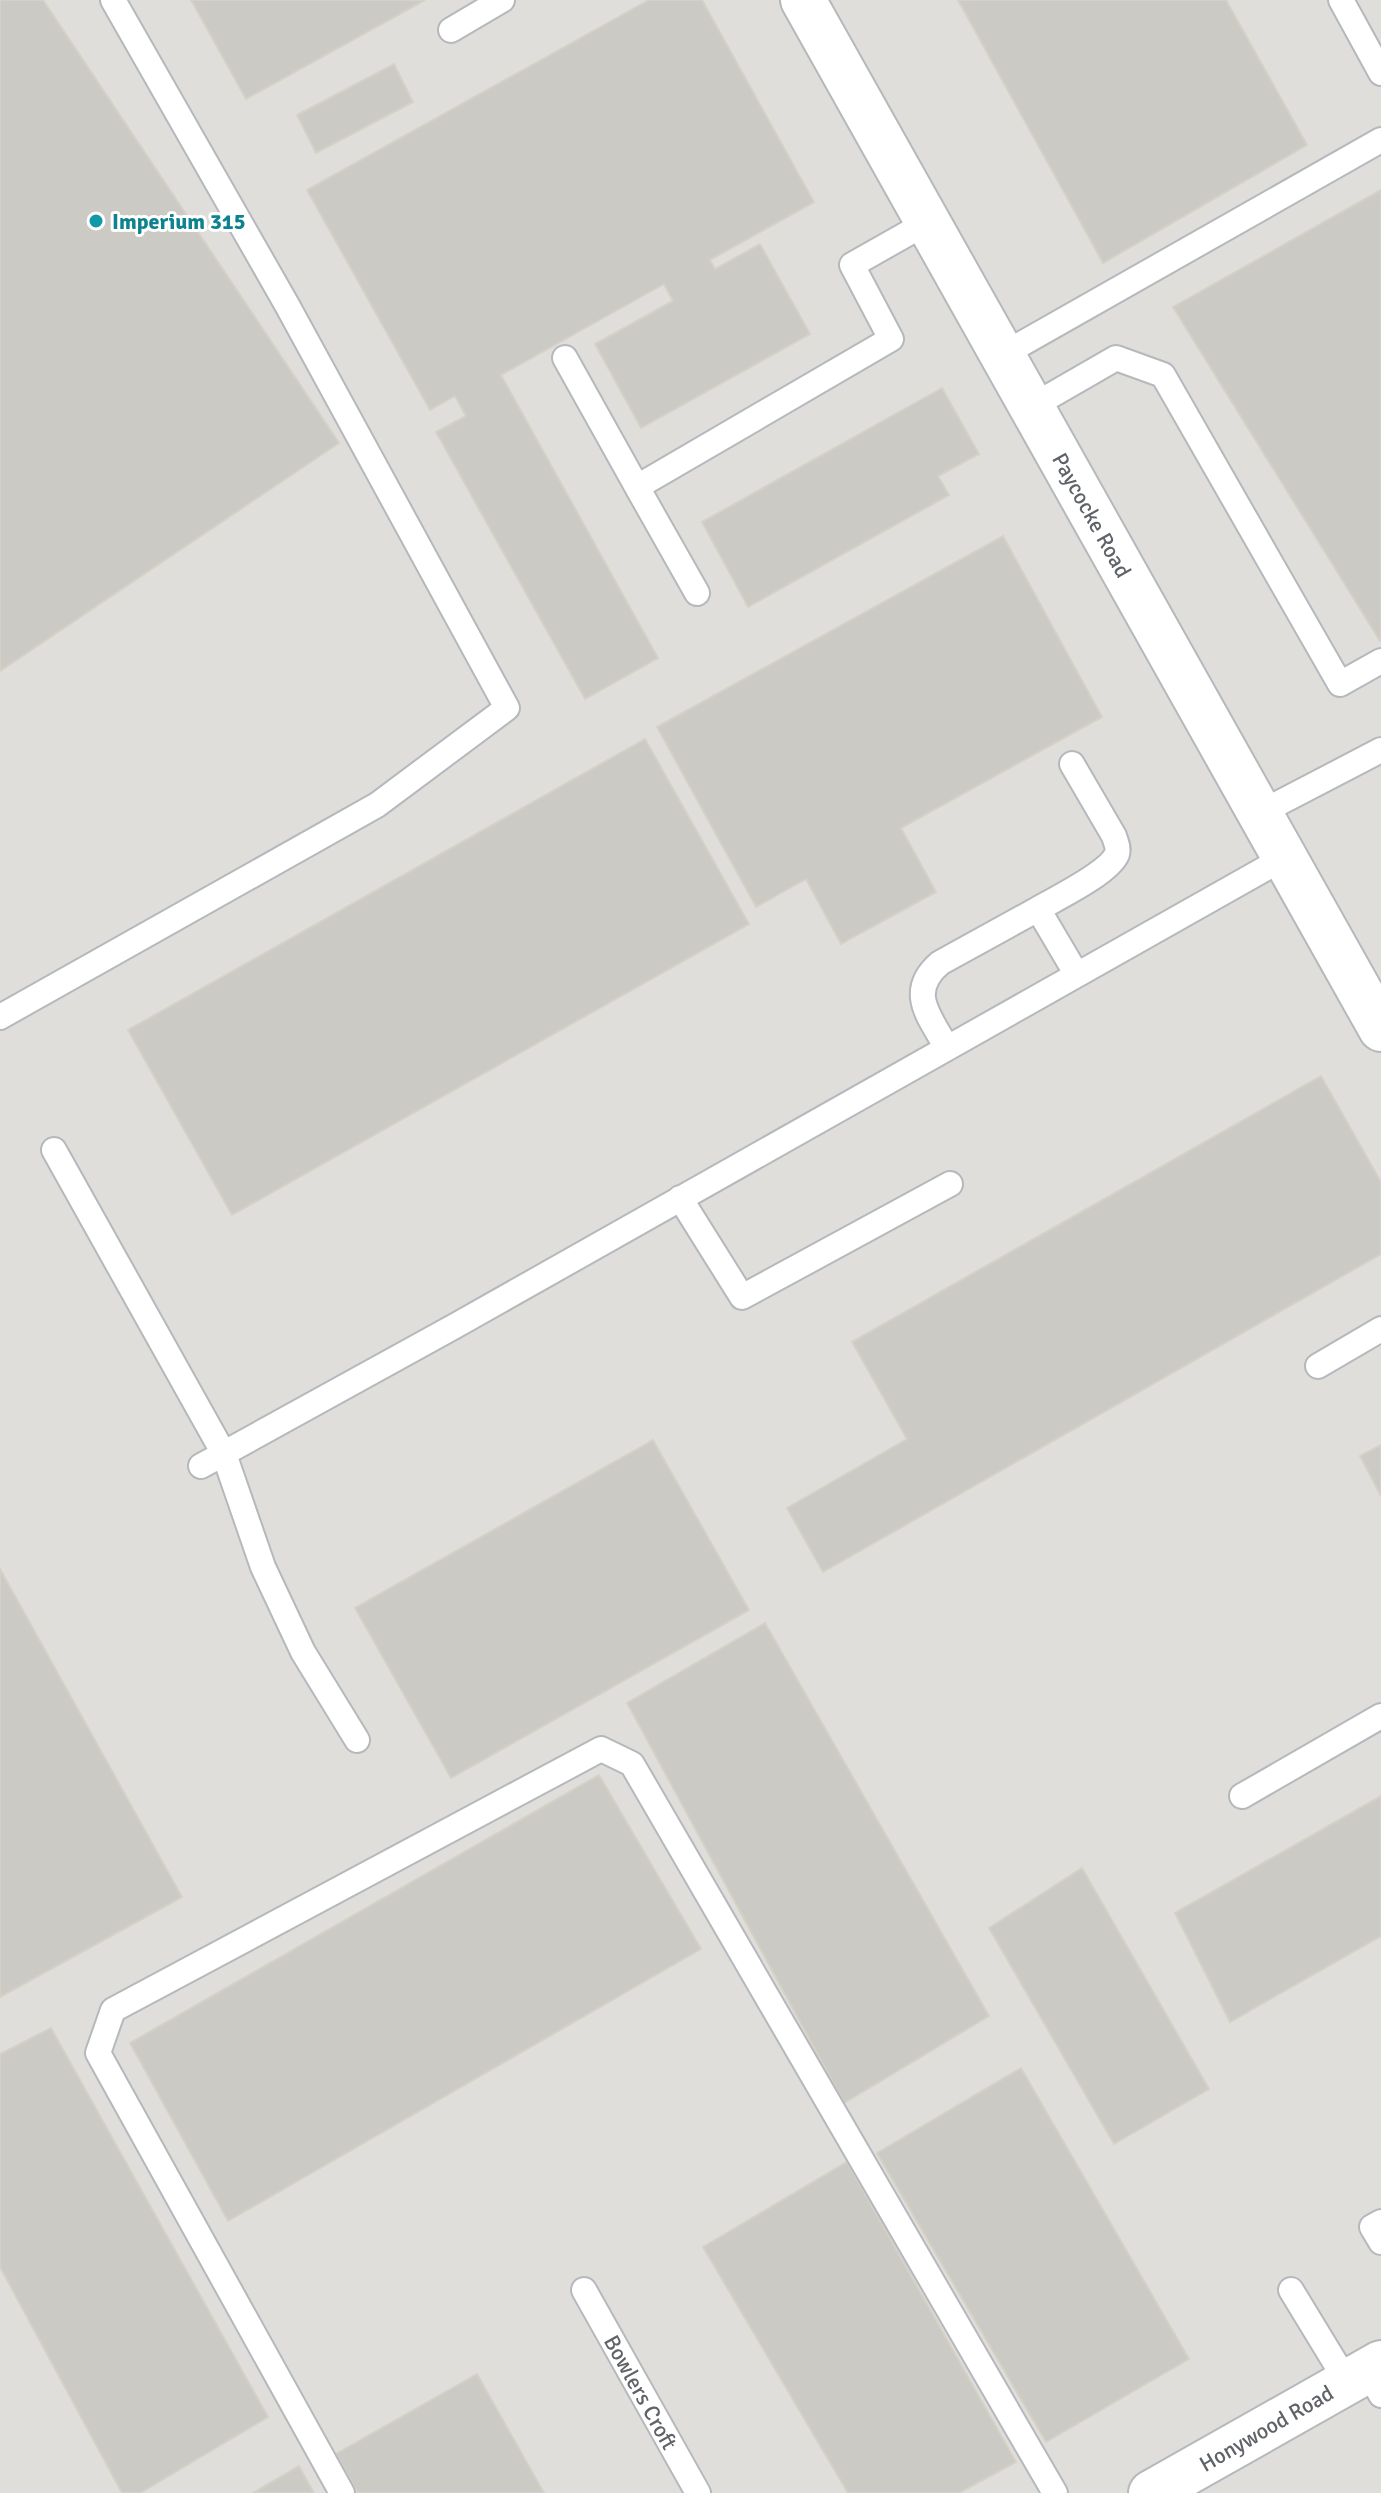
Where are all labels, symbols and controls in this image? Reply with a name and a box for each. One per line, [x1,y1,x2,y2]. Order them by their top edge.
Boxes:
place label: Imperium 315 [112,208,246,235]
marker: Imperium 315 [87,212,105,230]
street label: Paycocke Road [1046,448,1137,582]
street label: Bowlers Croft [598,2330,683,2454]
street label: Honywood Road [1194,2379,1338,2478]

